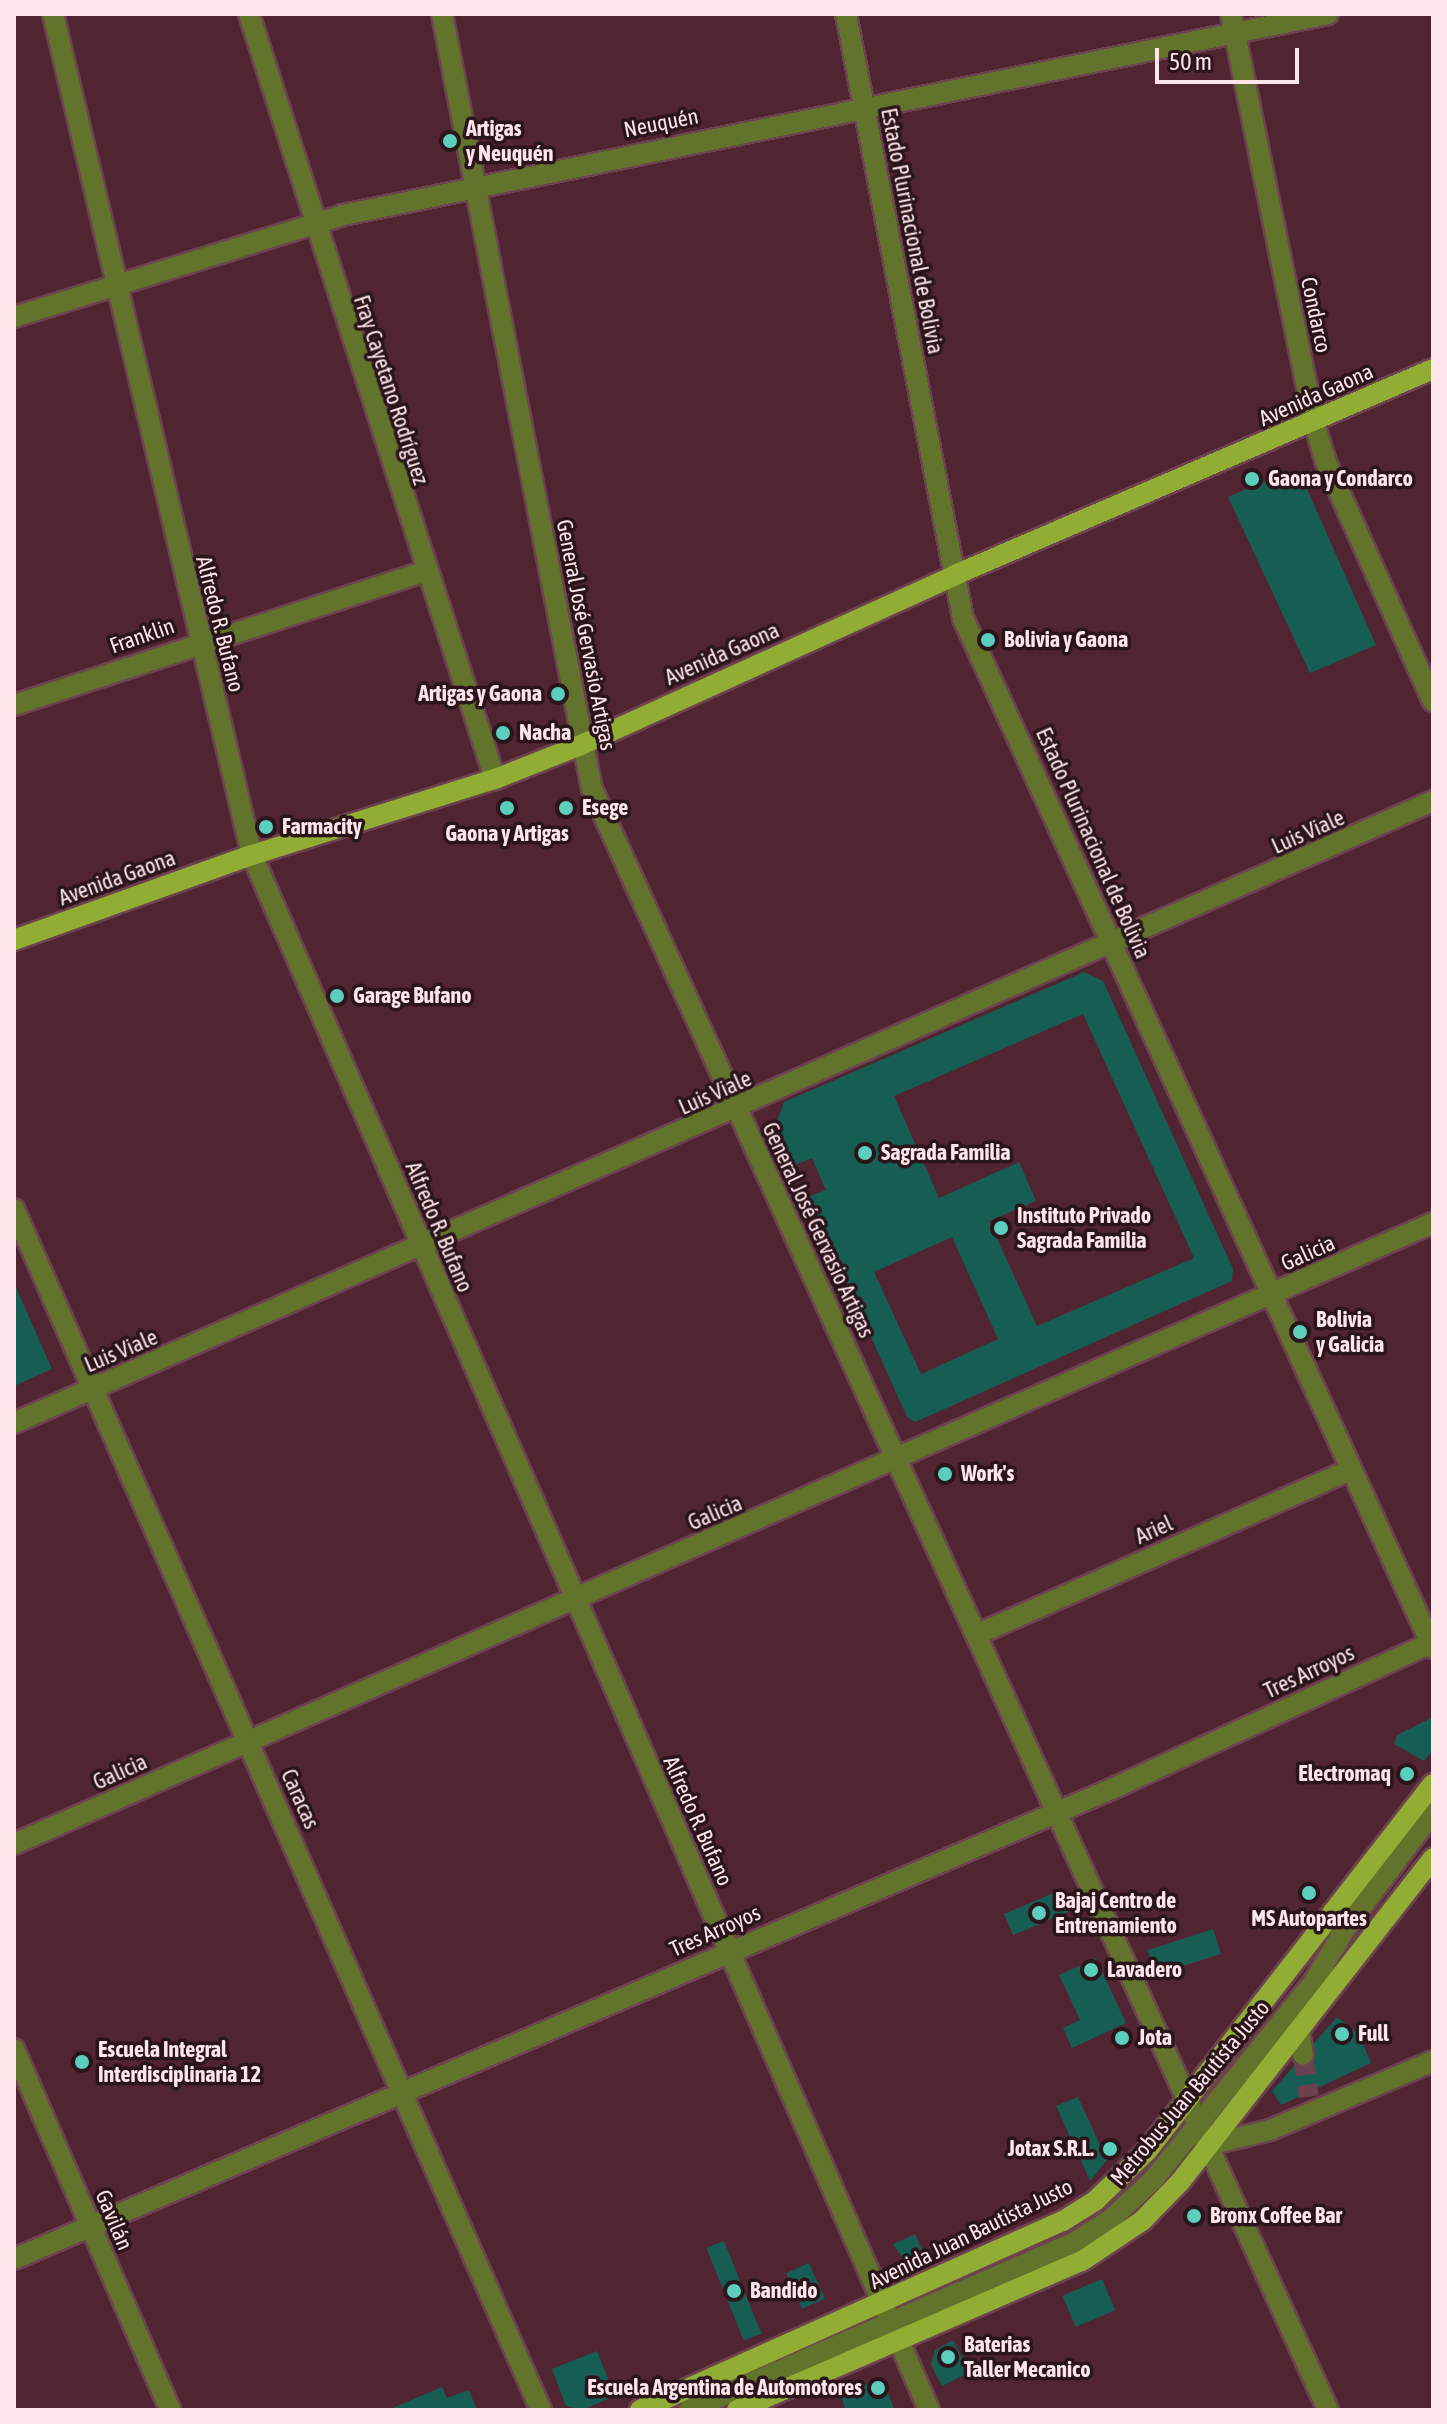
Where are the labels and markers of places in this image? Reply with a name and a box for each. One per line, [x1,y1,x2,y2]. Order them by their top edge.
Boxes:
place label: Artigas y Neuquén [466,115,553,166]
marker: Artigas y Neuquén [441,132,459,150]
place label: Gaona y Condarco [1268,466,1413,492]
marker: Gaona y Condarco [1243,470,1261,488]
place label: Bolivia y Gaona [1004,627,1128,653]
marker: Bolivia y Gaona [979,631,997,649]
place label: Artigas y Gaona [418,681,542,707]
marker: Artigas y Gaona [549,685,567,703]
place label: Nacha [519,720,571,746]
marker: Nacha [494,724,512,742]
place label: Esege [582,795,628,821]
marker: Gaona y Artigas [498,799,516,817]
marker: Esege [557,799,575,817]
place label: Farmacity [282,814,362,840]
marker: Farmacity [257,818,275,836]
place label: Gaona y Artigas [445,821,569,847]
place label: Garage Bufano [353,983,472,1009]
marker: Garage Bufano [328,987,346,1005]
place label: Sagrada Familia [881,1140,1011,1166]
marker: Sagrada Familia [856,1144,874,1162]
place label: Instituto Privado Sagrada Familia [1017,1202,1151,1254]
marker: Instituto Privado Sagrada Familia [992,1219,1010,1237]
place label: Bolivia y Galicia [1316,1306,1384,1358]
marker: Bolivia y Galicia [1291,1323,1309,1341]
place label: Work's [961,1461,1014,1487]
marker: Work's [936,1465,954,1483]
place label: Electromaq [1298,1761,1391,1787]
marker: Electromaq [1398,1765,1416,1783]
marker: MS Autopartes [1300,1884,1318,1902]
place label: Bajaj Centro de Entrenamiento [1055,1887,1177,1938]
marker: Bajaj Centro de Entrenamiento [1030,1904,1048,1922]
place label: MS Autopartes [1251,1906,1367,1932]
place label: Lavadero [1107,1957,1182,1983]
marker: Lavadero [1082,1961,1100,1979]
place label: Full [1358,2021,1389,2047]
place label: Jota [1138,2025,1172,2051]
marker: Full [1333,2025,1351,2043]
marker: Jota [1113,2029,1131,2047]
place label: Escuela Integral Interdisciplinaria 12 [98,2036,261,2088]
marker: Escuela Integral Interdisciplinaria 12 [73,2053,91,2071]
place label: Jotax S.R.L. [1008,2136,1094,2162]
marker: Jotax S.R.L. [1101,2140,1119,2158]
place label: Bronx Coffee Bar [1210,2203,1342,2229]
marker: Bronx Coffee Bar [1185,2207,1203,2225]
place label: Bandido [750,2278,818,2304]
marker: Bandido [725,2282,743,2300]
place label: Baterias Taller Mecanico [964,2331,1090,2382]
marker: Baterias Taller Mecanico [939,2348,957,2366]
place label: Escuela Argentina de Automotores [587,2375,862,2401]
marker: Escuela Argentina de Automotores [869,2379,887,2397]

